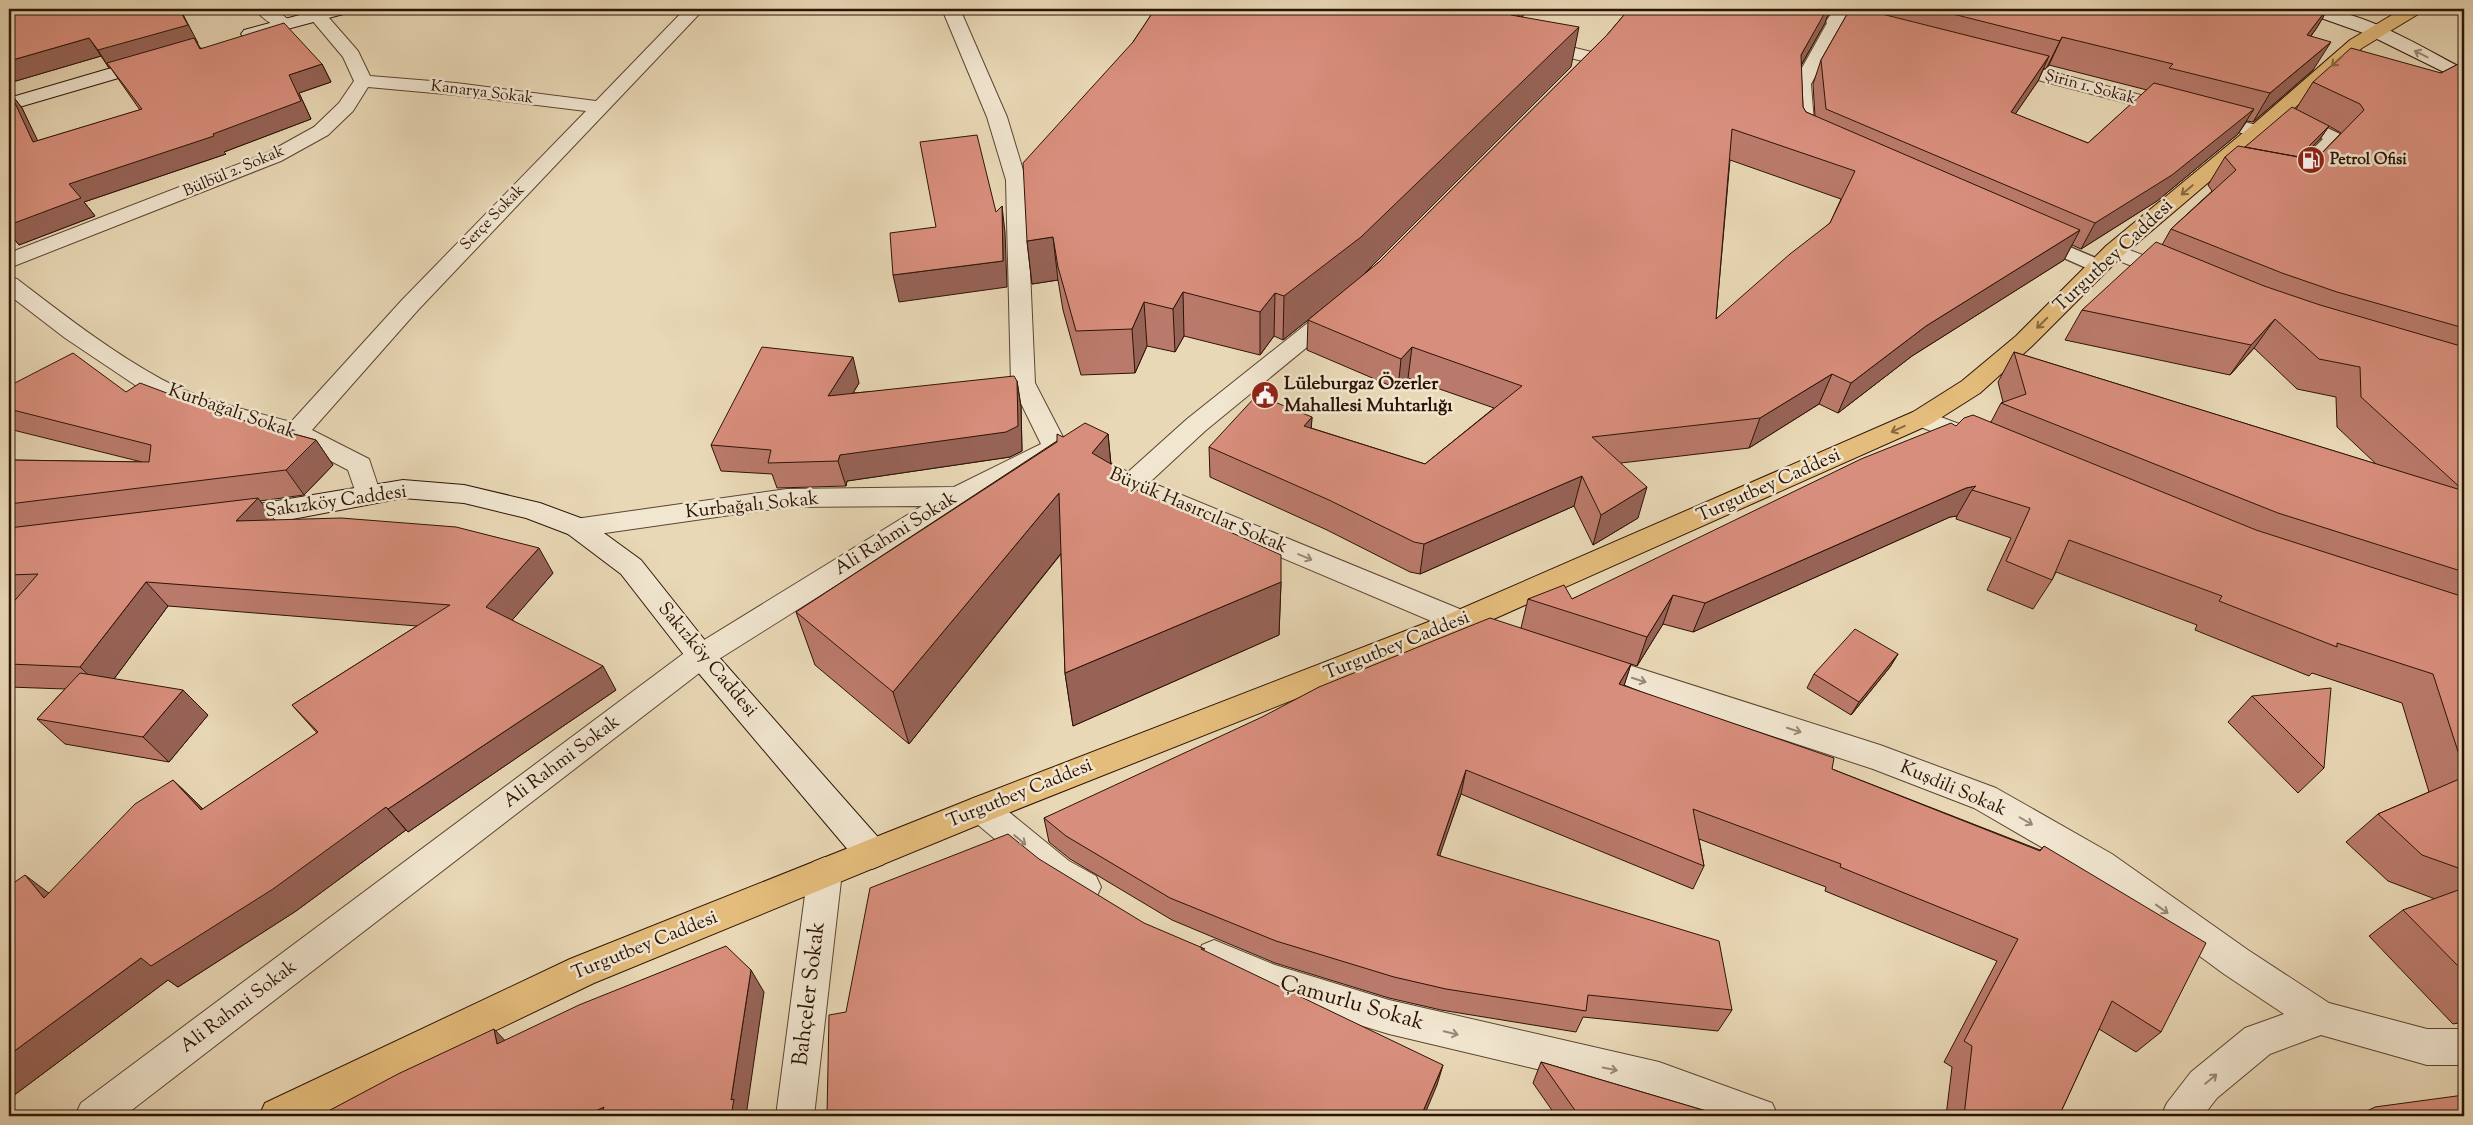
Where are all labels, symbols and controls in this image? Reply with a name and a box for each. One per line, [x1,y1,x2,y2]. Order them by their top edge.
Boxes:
one-way arrow [2413,49,2428,59]
one-way arrow [2330,55,2343,67]
street label: Şirin 1. Sokak [2042,65,2138,111]
street label: Kanarya Sokak [429,75,535,111]
street label: Bülbül 2. Sokak [180,140,288,204]
fuel station icon: Petrol Ofisi [2296,145,2326,175]
place label: Petrol Ofisi [2330,149,2407,172]
street label: Serçe Sokak [456,180,531,256]
one-way arrow [2181,184,2194,195]
street label: Turgutbey Caddesi [2048,193,2180,319]
one-way arrow [2036,317,2048,330]
place label: Lüleburgaz Özerler Mahallesi Muhtarlığı [1284,371,1453,420]
street label: Kurbağalı Sokak [164,377,300,447]
public building icon: Lüleburgaz Özerler Mahallesi Muhtarlığı [1250,380,1280,410]
one-way arrow [1891,425,1906,434]
street label: Turgutbey Caddesi [1693,442,1845,530]
street label: Büyük Hasırcılar Sokak [1105,461,1292,561]
street label: Sakızköy Caddesi [263,479,409,525]
street label: Ali Rahmi Sokak [829,485,963,583]
street label: Kurbağalı Sokak [684,486,821,526]
one-way arrow [1297,553,1312,563]
street label: Sakızköy Caddesi [651,597,763,723]
street label: Turgutbey Caddesi [1320,604,1474,688]
one-way arrow [1631,676,1647,686]
street label: Ali Rahmi Sokak [498,709,627,815]
one-way arrow [1785,726,1801,736]
street label: Turgutbey Caddesi [943,752,1097,836]
street label: Kuşdili Sokak [1895,754,2011,824]
one-way arrow [2018,817,2032,827]
one-way arrow [1013,834,1026,845]
street label: Turgutbey Caddesi [568,904,722,988]
one-way arrow [2155,904,2169,914]
street label: Bahçeler Sokak [785,920,835,1068]
street label: Ali Rahmi Sokak [175,954,304,1060]
street label: Çamurlu Sokak [1276,968,1428,1040]
one-way arrow [1443,1028,1459,1038]
one-way arrow [1601,1065,1617,1074]
one-way arrow [2205,1074,2218,1085]

